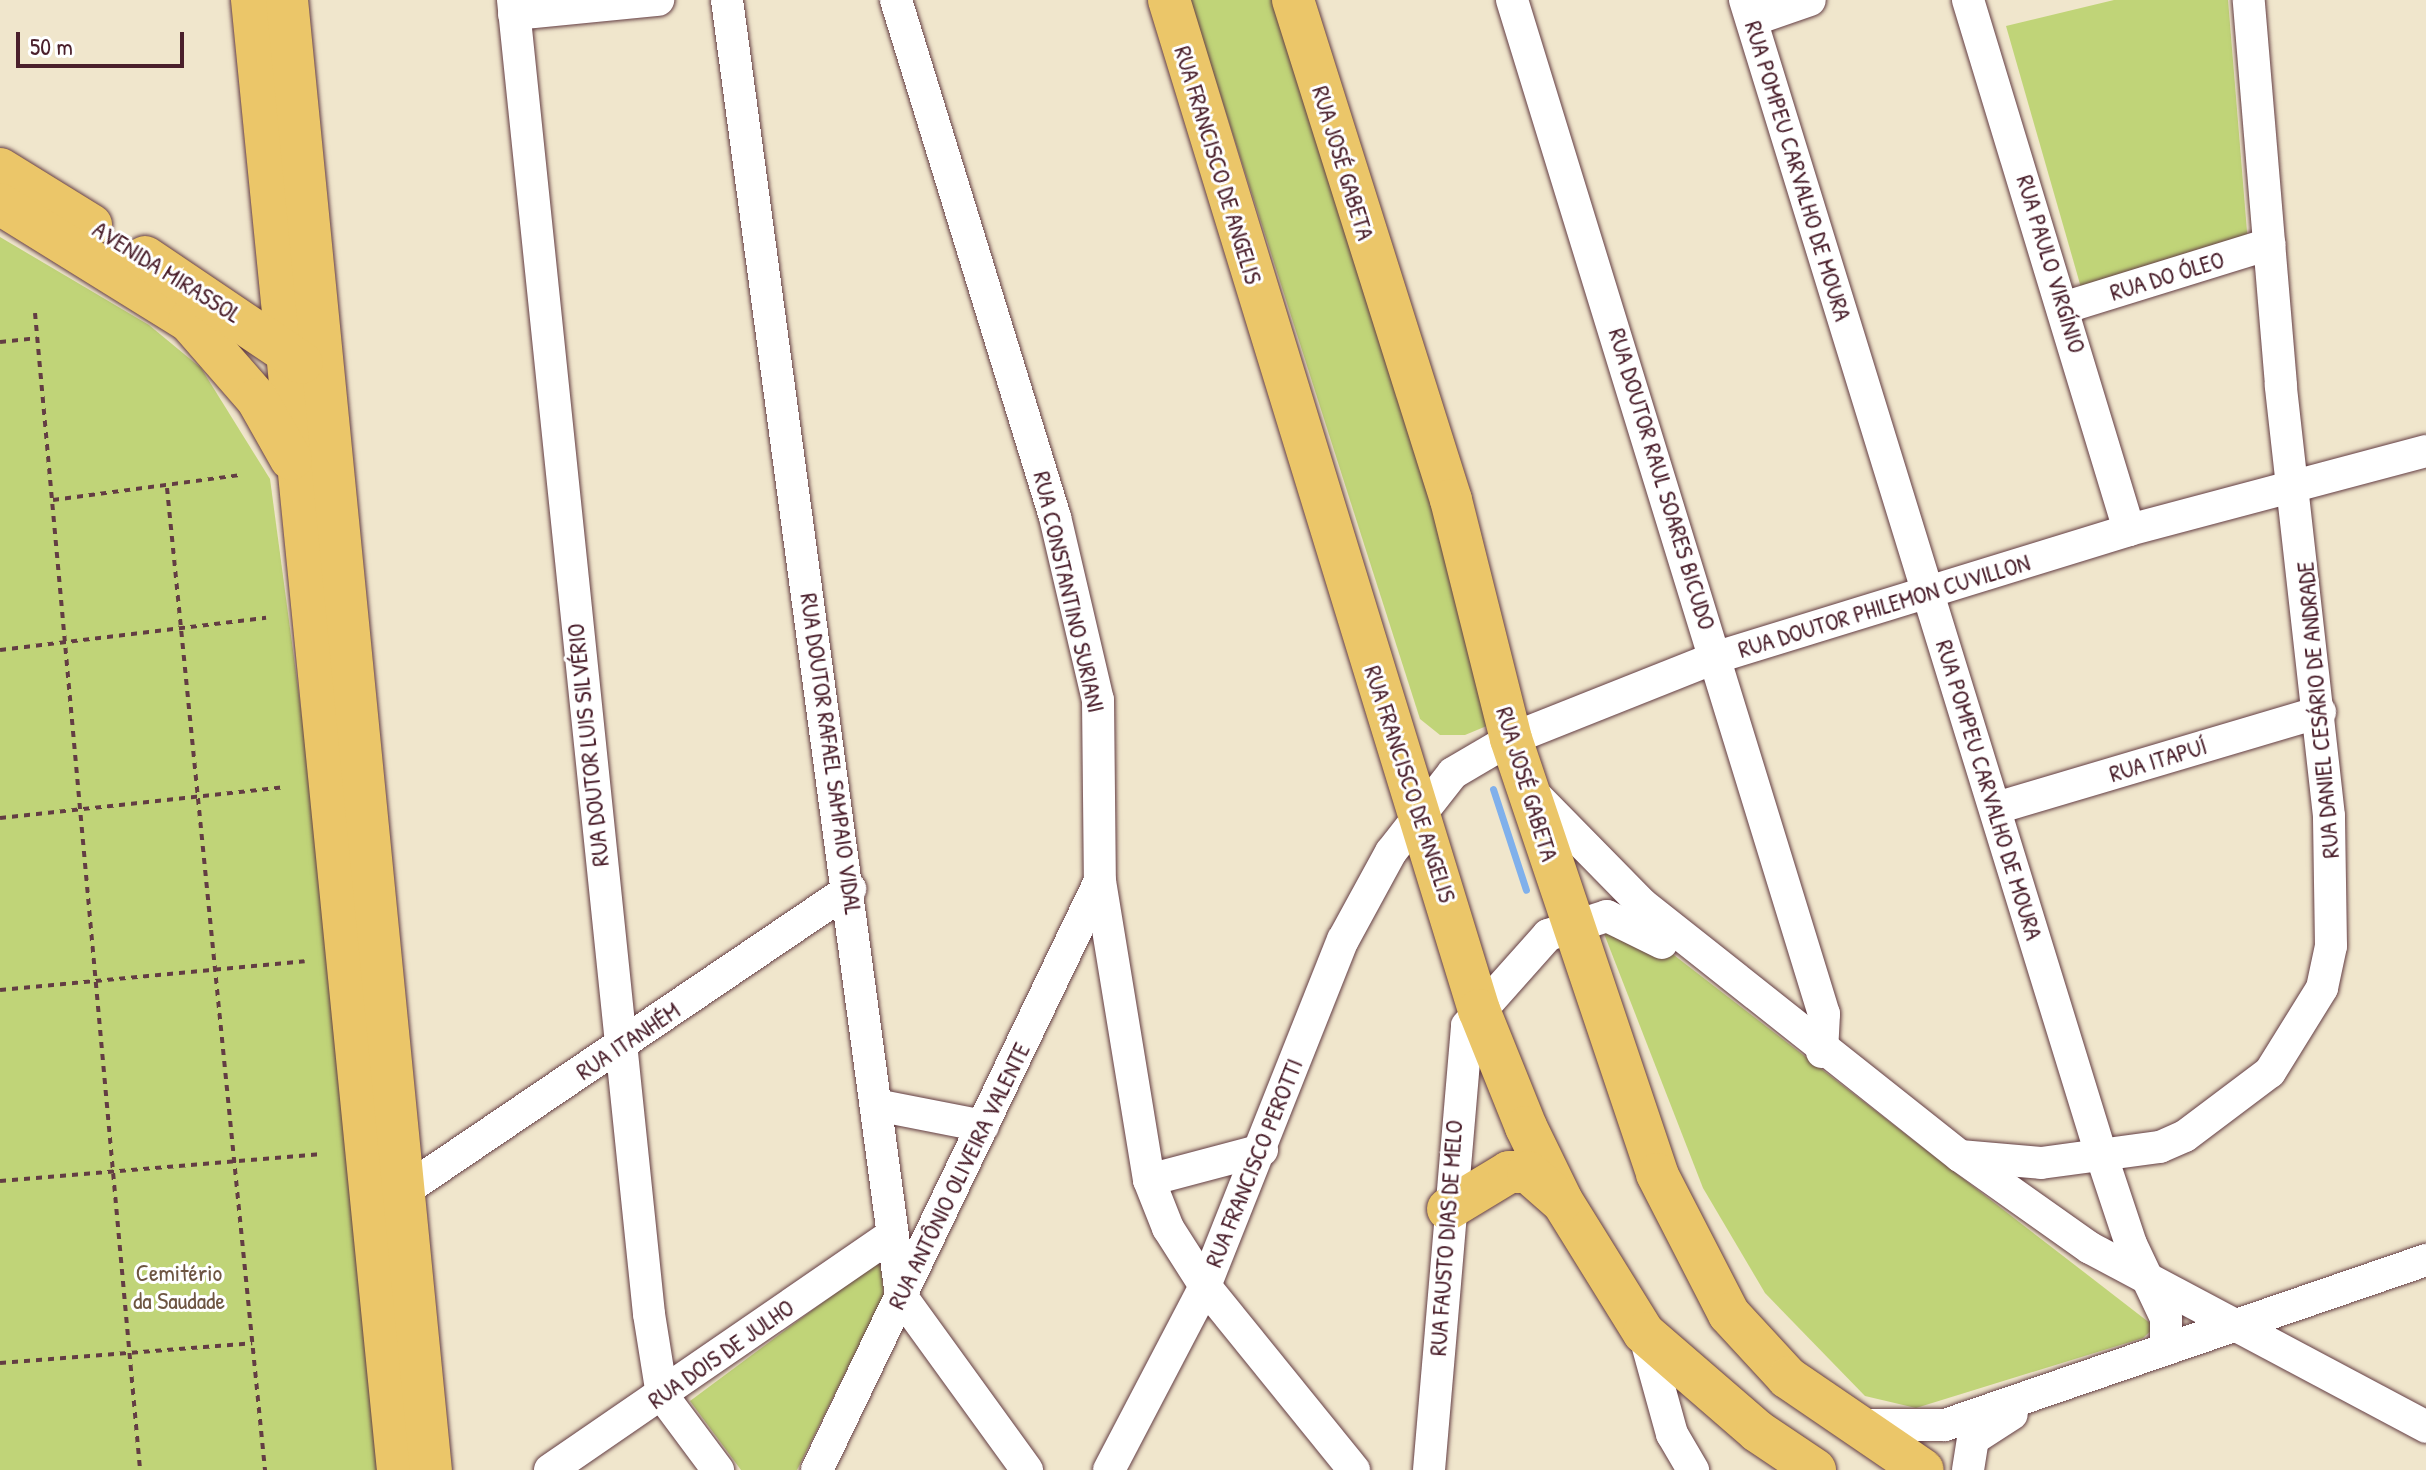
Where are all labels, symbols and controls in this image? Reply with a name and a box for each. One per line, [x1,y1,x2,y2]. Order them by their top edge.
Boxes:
scale bar [20,16,188,66]
street label: RUA POMPEU CARVALHO DE MOURA [1739,17,1857,325]
text: 50 m [30,30,73,62]
street label: RUA FRANCISCO DE ANGELIS [1168,43,1268,287]
street label: RUA JOSÉ GABETA [1306,82,1380,244]
street label: RUA PAULO VIRGÍNIO [2010,172,2092,356]
street label: AVENIDA MIRASSOL [87,215,247,329]
street label: RUA DO ÓLEO [2106,245,2228,307]
street label: RUA DOUTOR RAUL SOARES BICUDO [1602,325,1722,633]
street label: RUA CONSTANTINO SURIANI [1027,469,1111,715]
street label: RUA DOUTOR PHILEMON CUVILLON [1735,548,2033,664]
street label: RUA DANIEL CESÁRIO DE ANDRADE [2291,560,2345,860]
street label: RUA DOUTOR RAFAEL SAMPAIO VIDAL [794,591,868,917]
street label: RUA DOUTOR LUIS SILVÉRIO [561,622,615,868]
street label: RUA POMPEU CARVALHO DE MOURA [1930,636,2048,944]
street label: RUA FRANCISCO DE ANGELIS [1358,662,1462,906]
street label: RUA JOSÉ GABETA [1490,703,1564,865]
street label: RUA ITAPUÍ [2106,732,2210,788]
street label: RUA ITANHÉM [571,996,685,1086]
street label: RUA ANTÔNIO OLIVEIRA VALENTE [882,1038,1036,1314]
street label: RUA FRANCISCO PEROTTI [1199,1055,1309,1271]
street label: RUA FAUSTO DIAS DE MELO [1423,1119,1469,1357]
park label: Cemitério da Saudade [133,1259,225,1315]
street label: RUA DOIS DE JULHO [643,1293,799,1415]

